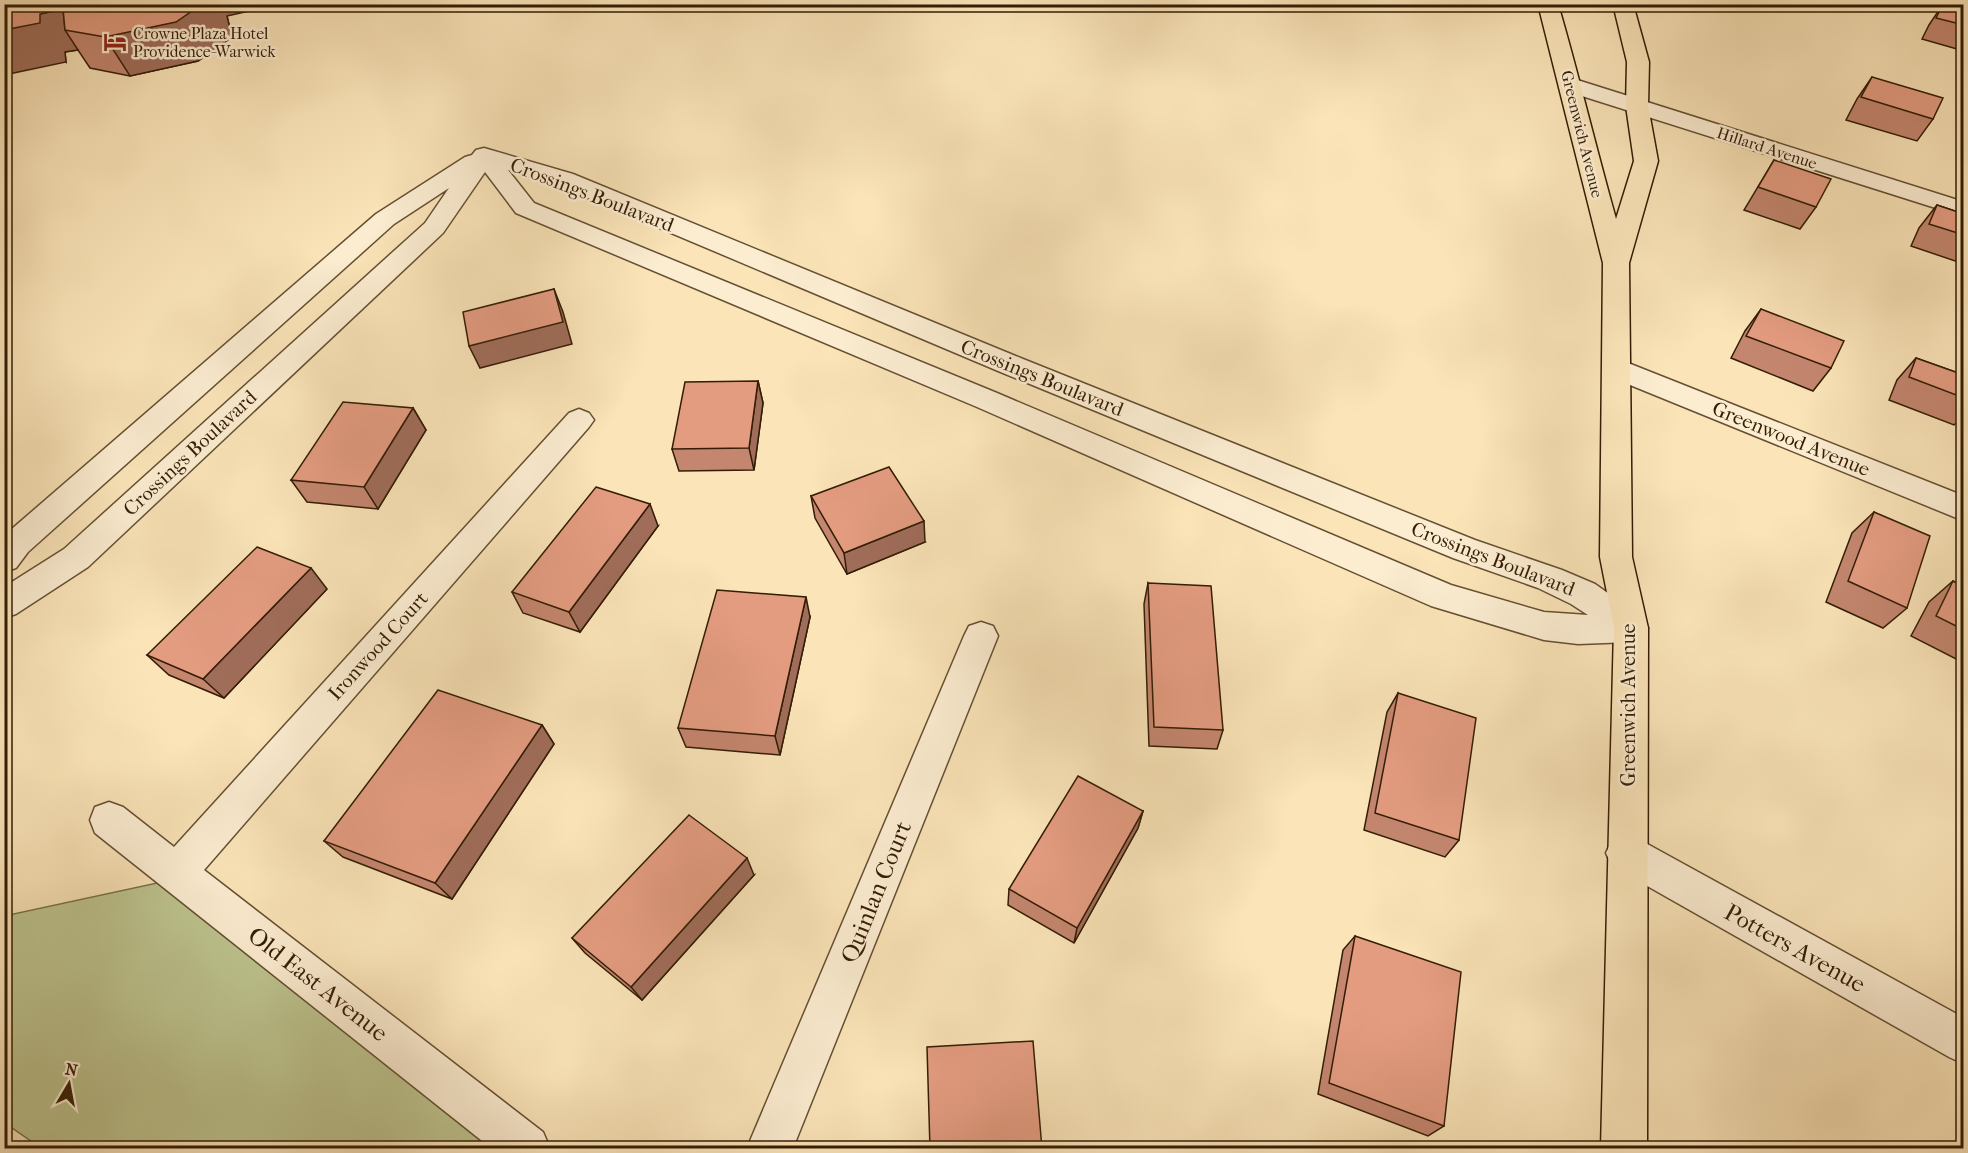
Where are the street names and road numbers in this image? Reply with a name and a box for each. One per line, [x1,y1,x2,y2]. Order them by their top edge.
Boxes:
street label: Greenwich Avenue [1557,68,1607,200]
street label: Hillard Avenue [1715,123,1819,173]
street label: Crossings Boulavard [507,153,678,237]
street label: Crossings Boulavard [957,335,1128,422]
street label: Crossings Boulavard [119,385,262,521]
street label: Greenwood Avenue [1709,397,1873,481]
street label: Crossings Boulavard [1408,517,1579,601]
street label: Ironwood Court [323,587,433,705]
street label: Greenwich Avenue [1617,623,1640,787]
street label: Quinlan Court [835,817,917,967]
street label: Potters Avenue [1720,898,1870,998]
street label: Old East Avenue [243,921,393,1047]

